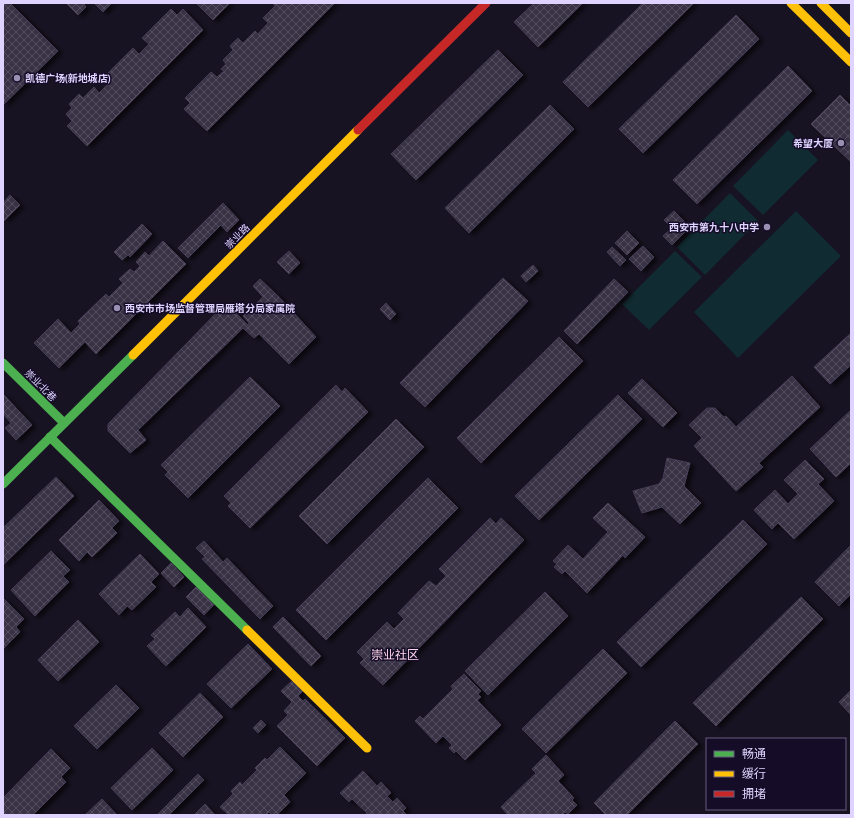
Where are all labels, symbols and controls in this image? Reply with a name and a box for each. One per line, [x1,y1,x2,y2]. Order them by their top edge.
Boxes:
place label: 凯德广场(新地城店) [25,72,111,84]
marker: 凯德广场(新地城店) [12,73,22,83]
place label: 希望大厦 [793,137,833,149]
marker: 希望大厦 [836,138,846,148]
street label: 崇业路 [222,221,252,251]
place label: 西安市第九十八中学 [669,221,759,233]
marker: 西安市第九十八中学 [762,222,772,232]
place label: 西安市市场监督管理局雁塔分局家属院 [125,302,295,314]
marker: 西安市市场监督管理局雁塔分局家属院 [112,303,122,313]
street label: 崇业北巷 [23,367,59,403]
district label: 崇业社区 [371,647,419,662]
legend [706,738,846,810]
text: 畅通 [742,746,766,761]
text: 缓行 [742,766,766,781]
text: 拥堵 [742,786,766,801]

